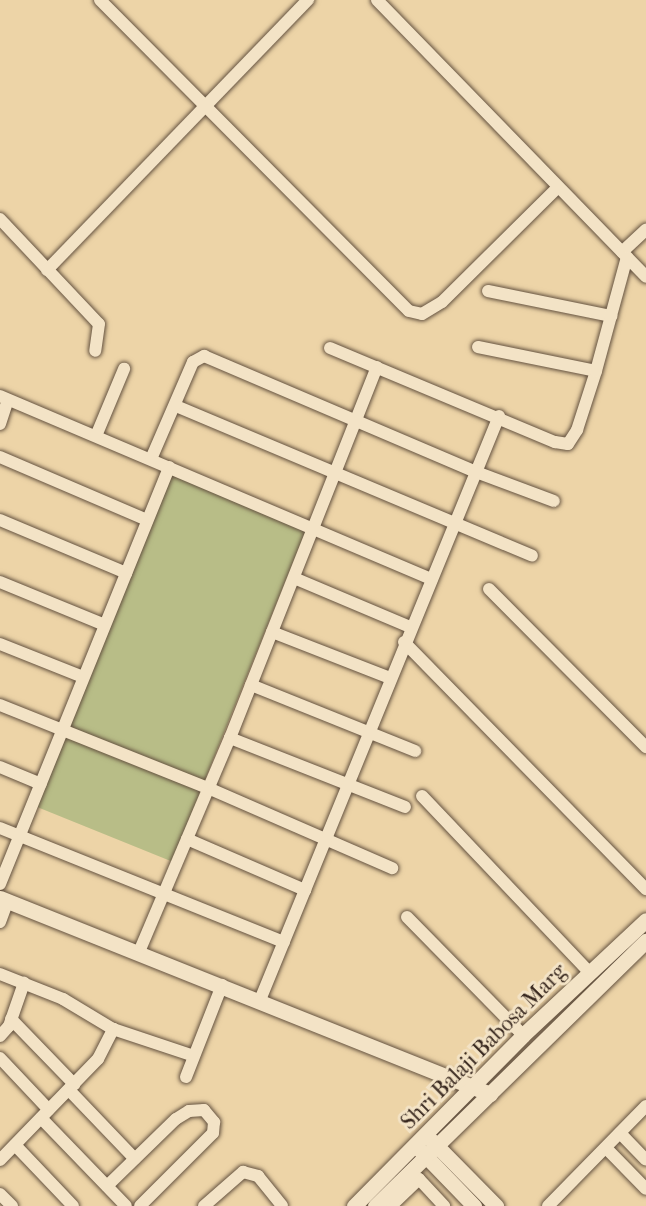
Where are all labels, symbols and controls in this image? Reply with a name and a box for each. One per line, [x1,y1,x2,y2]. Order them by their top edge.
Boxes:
street label: Shri Balaji Babosa Marg [396,959,572,1135]

